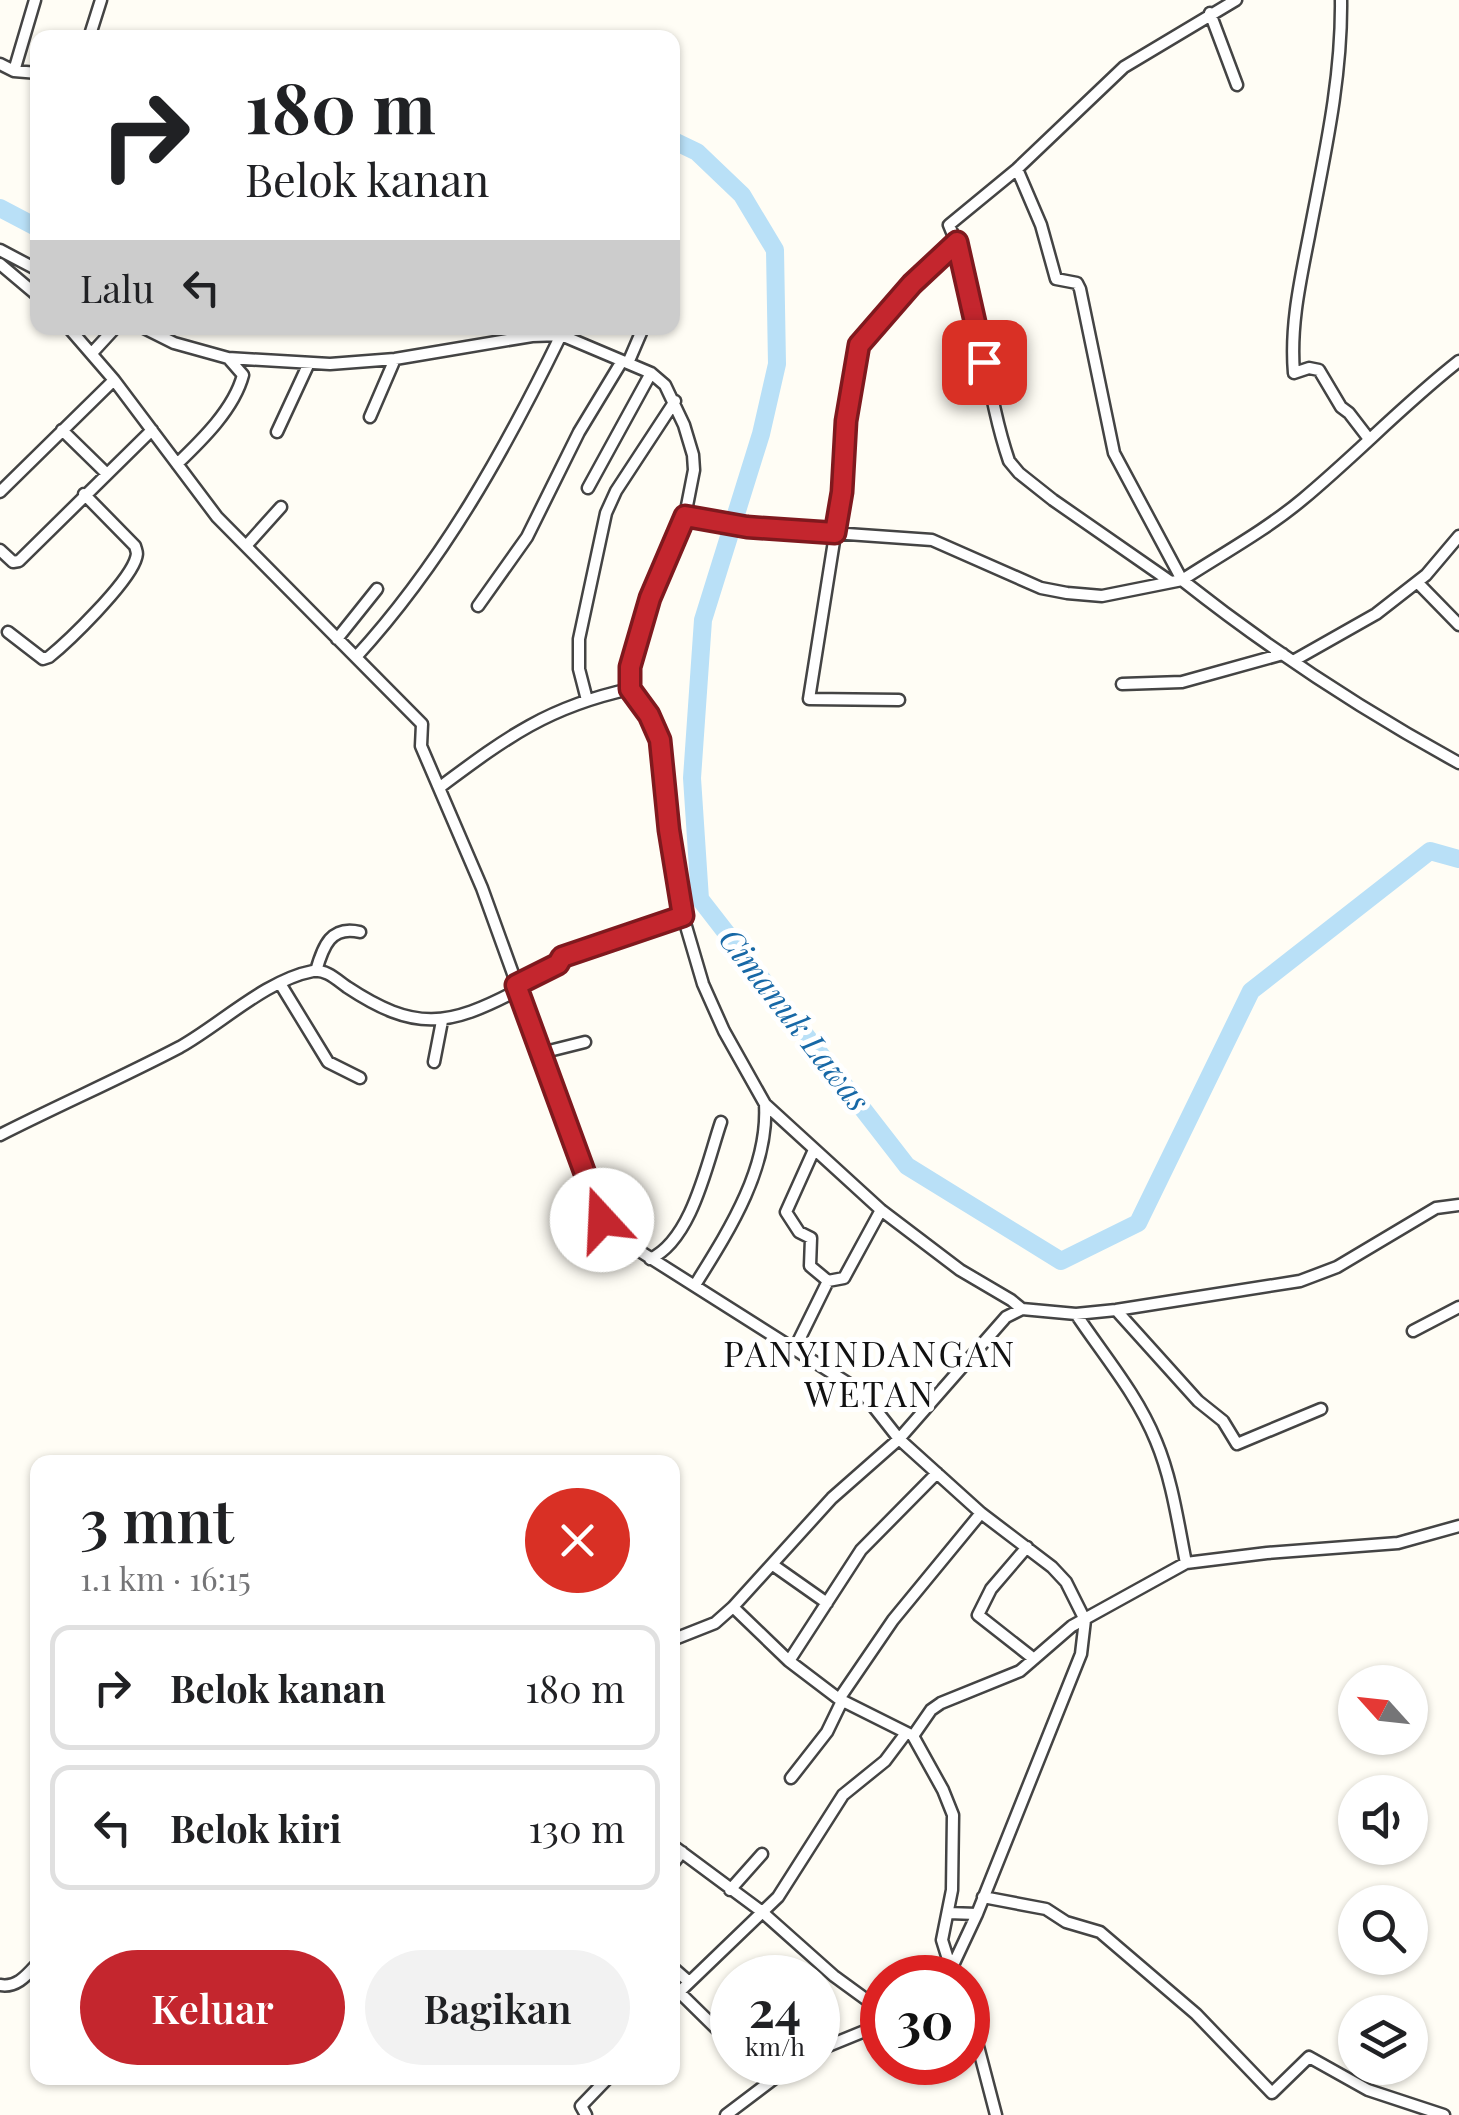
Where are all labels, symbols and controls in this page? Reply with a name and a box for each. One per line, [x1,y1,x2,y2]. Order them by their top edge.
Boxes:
text: 180 m [245,58,436,152]
icon: right [80,70,210,200]
text: Belok kanan [245,148,489,208]
icon: left [174,260,229,315]
text: Lalu [80,262,154,313]
pin [942,320,1027,405]
icon: arrive [957,335,1012,390]
water label: Cimanuk Lawas [711,918,881,1119]
position arrow [550,1168,654,1272]
district label: PANYINDANGAN WETAN [723,1329,1017,1416]
text: 3 mnt [80,1478,234,1558]
button: close [525,1488,630,1593]
text: 1.1 km · 16:15 [80,1556,251,1599]
icon: right [85,1660,140,1715]
text: Belok kanan [170,1662,386,1713]
text: 180 m [525,1662,625,1713]
north arrow [1338,1665,1428,1755]
map controls [1338,1665,1428,2085]
button: sound [1338,1775,1428,1865]
icon: left [85,1800,140,1855]
text: Belok kiri [170,1802,342,1853]
text: 130 m [528,1802,625,1853]
button: search [1338,1885,1428,1975]
button: Keluar [80,1950,345,2065]
button: Bagikan [365,1950,630,2065]
speed limit sign: 30 [860,1955,990,2085]
text: 24 [749,1974,801,2041]
button: layers [1338,1995,1428,2085]
text: km/h [745,2029,805,2062]

